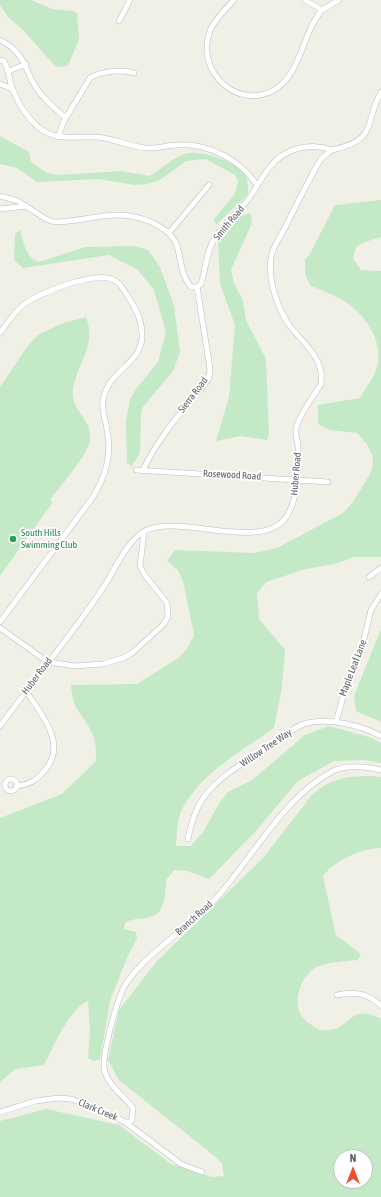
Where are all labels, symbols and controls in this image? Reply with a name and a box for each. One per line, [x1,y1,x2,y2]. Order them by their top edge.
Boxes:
street label: Smith Road [211,203,247,243]
street label: Sierra Road [176,375,210,415]
street label: Huber Road [288,452,304,496]
street label: Rosewood Road [203,467,261,483]
place label: South Hills Swimming Club [21,527,77,550]
marker: South Hills Swimming Club [8,534,18,544]
street label: Maple Leaf Lane [337,638,369,698]
street label: Huber Road [19,655,55,697]
street label: Willow Tree Way [238,726,294,770]
street label: Branch Road [173,898,215,938]
street label: Clark Creek [77,1096,119,1124]
north arrow [333,1149,373,1189]
text: N [350,1152,356,1164]

